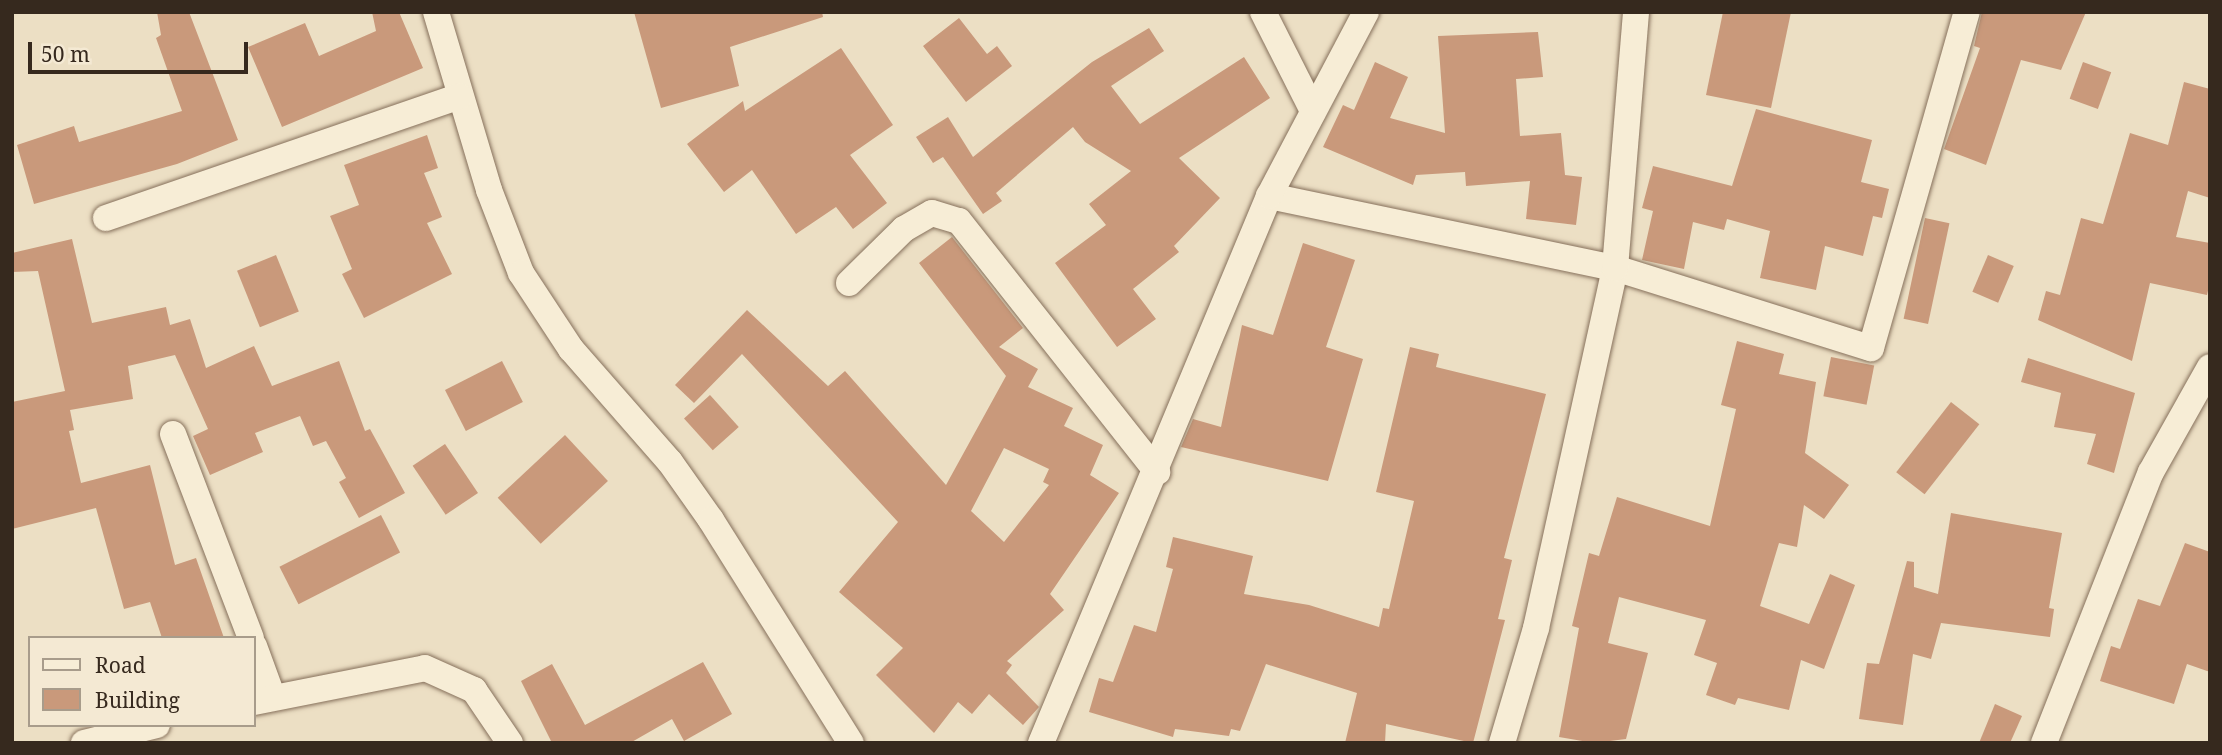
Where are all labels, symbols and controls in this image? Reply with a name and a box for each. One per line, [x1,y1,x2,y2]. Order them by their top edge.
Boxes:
scale bar [32,28,252,72]
text: 50 m [41,40,90,68]
legend [28,636,256,727]
text: Road [95,651,146,679]
text: Building [95,686,180,714]

